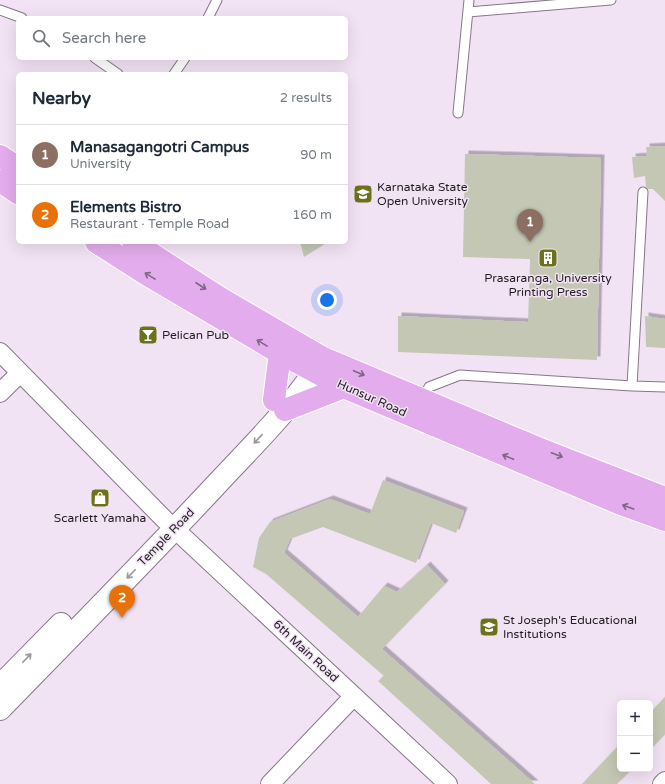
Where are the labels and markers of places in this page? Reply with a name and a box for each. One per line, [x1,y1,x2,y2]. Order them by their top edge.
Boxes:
place label: Karnataka State Open University [377,180,469,208]
school or university icon: Karnataka State Open University [352,183,374,205]
pin: 1 [517,209,543,242]
building icon: Prasaranga, University Printing Press [537,247,559,269]
place label: Prasaranga, University Printing Press [484,271,612,299]
bar icon: Pelican Pub [137,324,159,346]
place label: Pelican Pub [162,328,229,342]
shop icon: Scarlett Yamaha [89,487,111,509]
place label: Scarlett Yamaha [54,511,146,525]
pin: 2 [109,585,135,618]
place label: St Joseph's Educational Institutions [503,613,637,641]
school or university icon: St Joseph's Educational Institutions [478,616,500,638]

